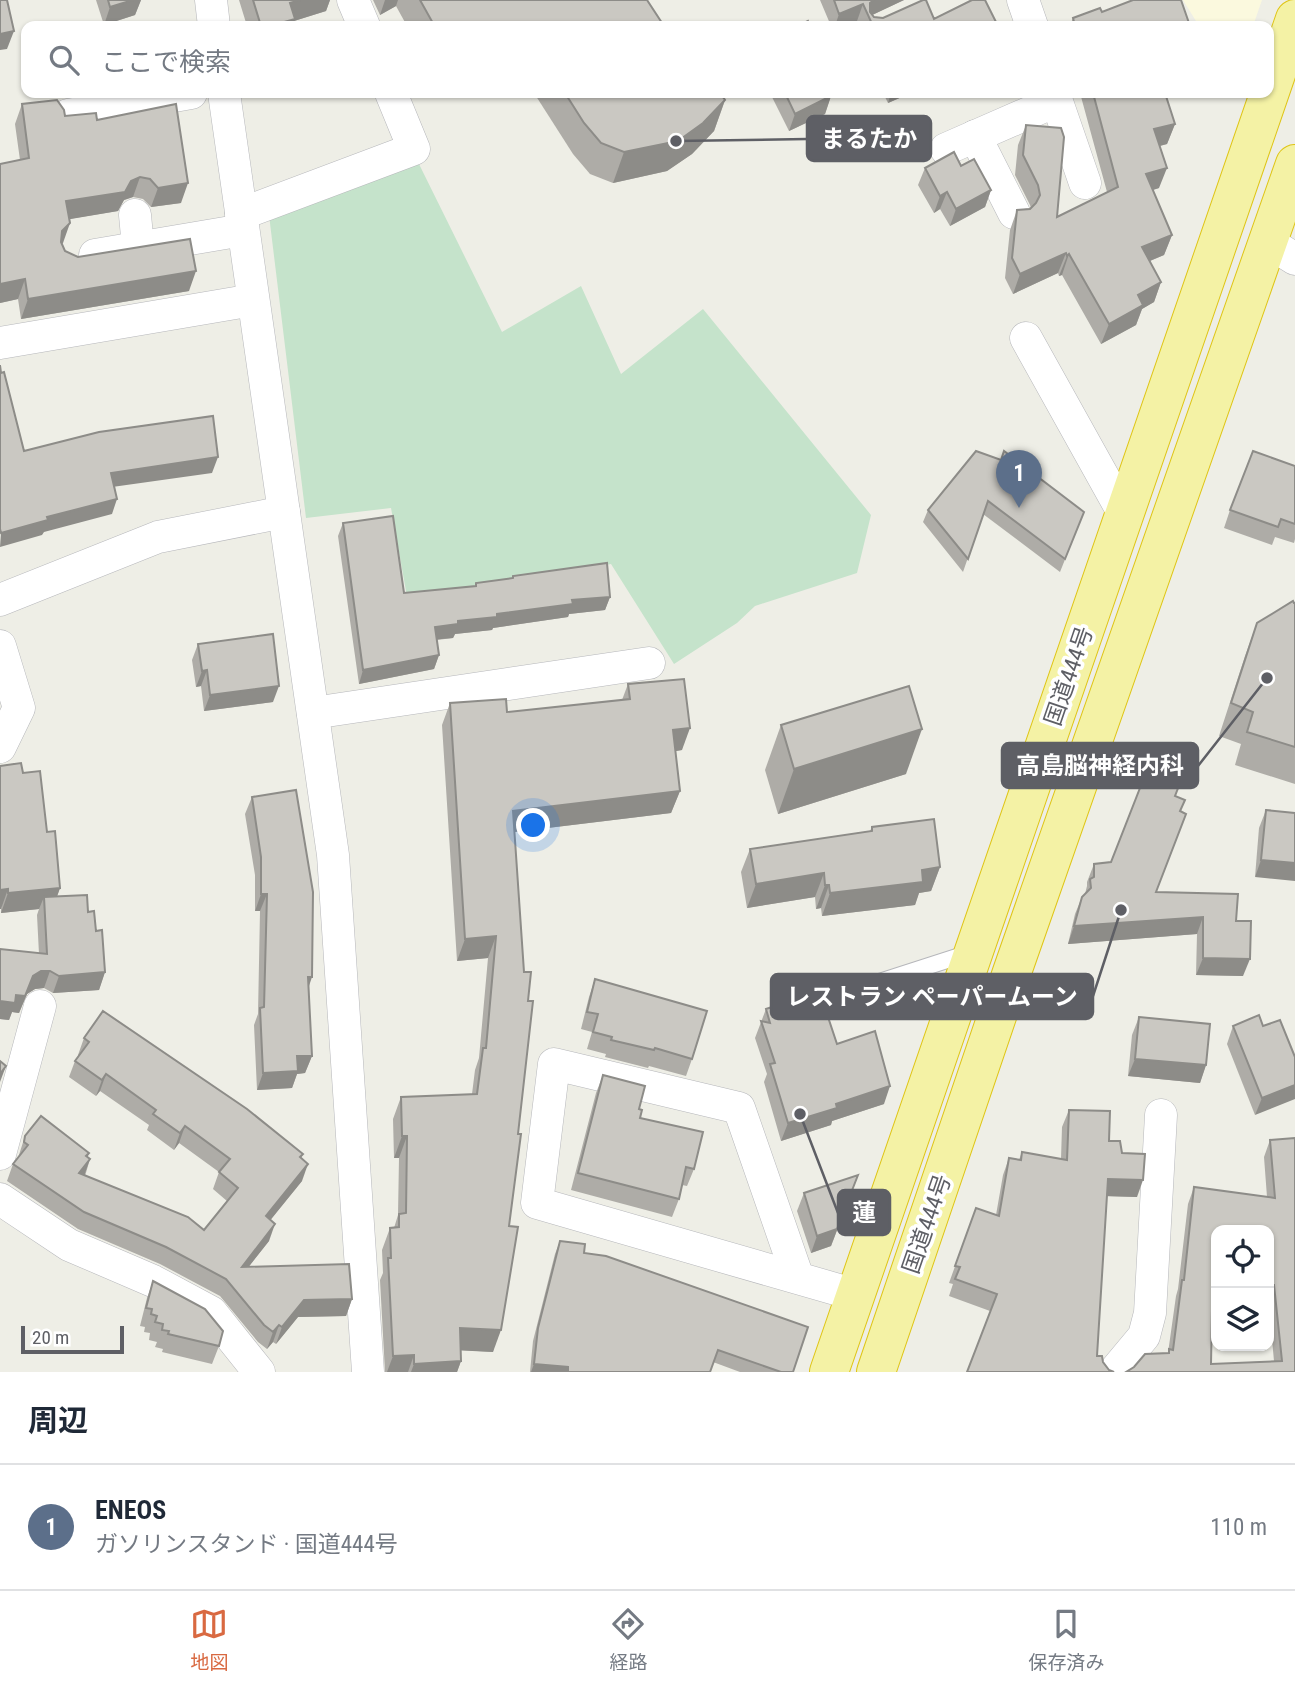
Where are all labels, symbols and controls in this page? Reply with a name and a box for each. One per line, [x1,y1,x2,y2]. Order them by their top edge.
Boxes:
search box [21,21,1274,98]
icon: search [45,41,83,79]
text: ここで検索 [101,47,231,77]
callout: まるたか [807,116,931,161]
text: まるたか [821,125,917,153]
pin: 1 [996,450,1042,508]
street label: 国道444号 [1039,623,1099,729]
callout: 高島脳神経内科 [1002,743,1198,788]
text: 高島脳神経内科 [1016,752,1184,780]
your location [516,808,550,842]
callout: レストラン ペーパームーン [771,974,1093,1019]
text: レストラン ペーパームーン [786,983,1078,1011]
street label: 国道444号 [897,1171,957,1277]
callout: 蓮 [838,1190,890,1235]
text: 蓮 [852,1199,876,1227]
map controls [1211,1225,1274,1351]
button: locate [1211,1225,1274,1288]
button: layers [1211,1288,1274,1351]
scale bar [21,1323,124,1355]
text: 20 m [32,1326,69,1349]
text: 周辺 [28,1403,88,1438]
text: ENEOS [95,1495,166,1525]
text: 1 [45,1514,57,1541]
text: 110 m [1210,1514,1267,1541]
text: ガソリンスタンド · 国道444号 [95,1531,398,1558]
tab: 地図 [190,1605,229,1674]
tab: 経路 [609,1605,648,1674]
tab: 保存済み [1028,1605,1105,1674]

